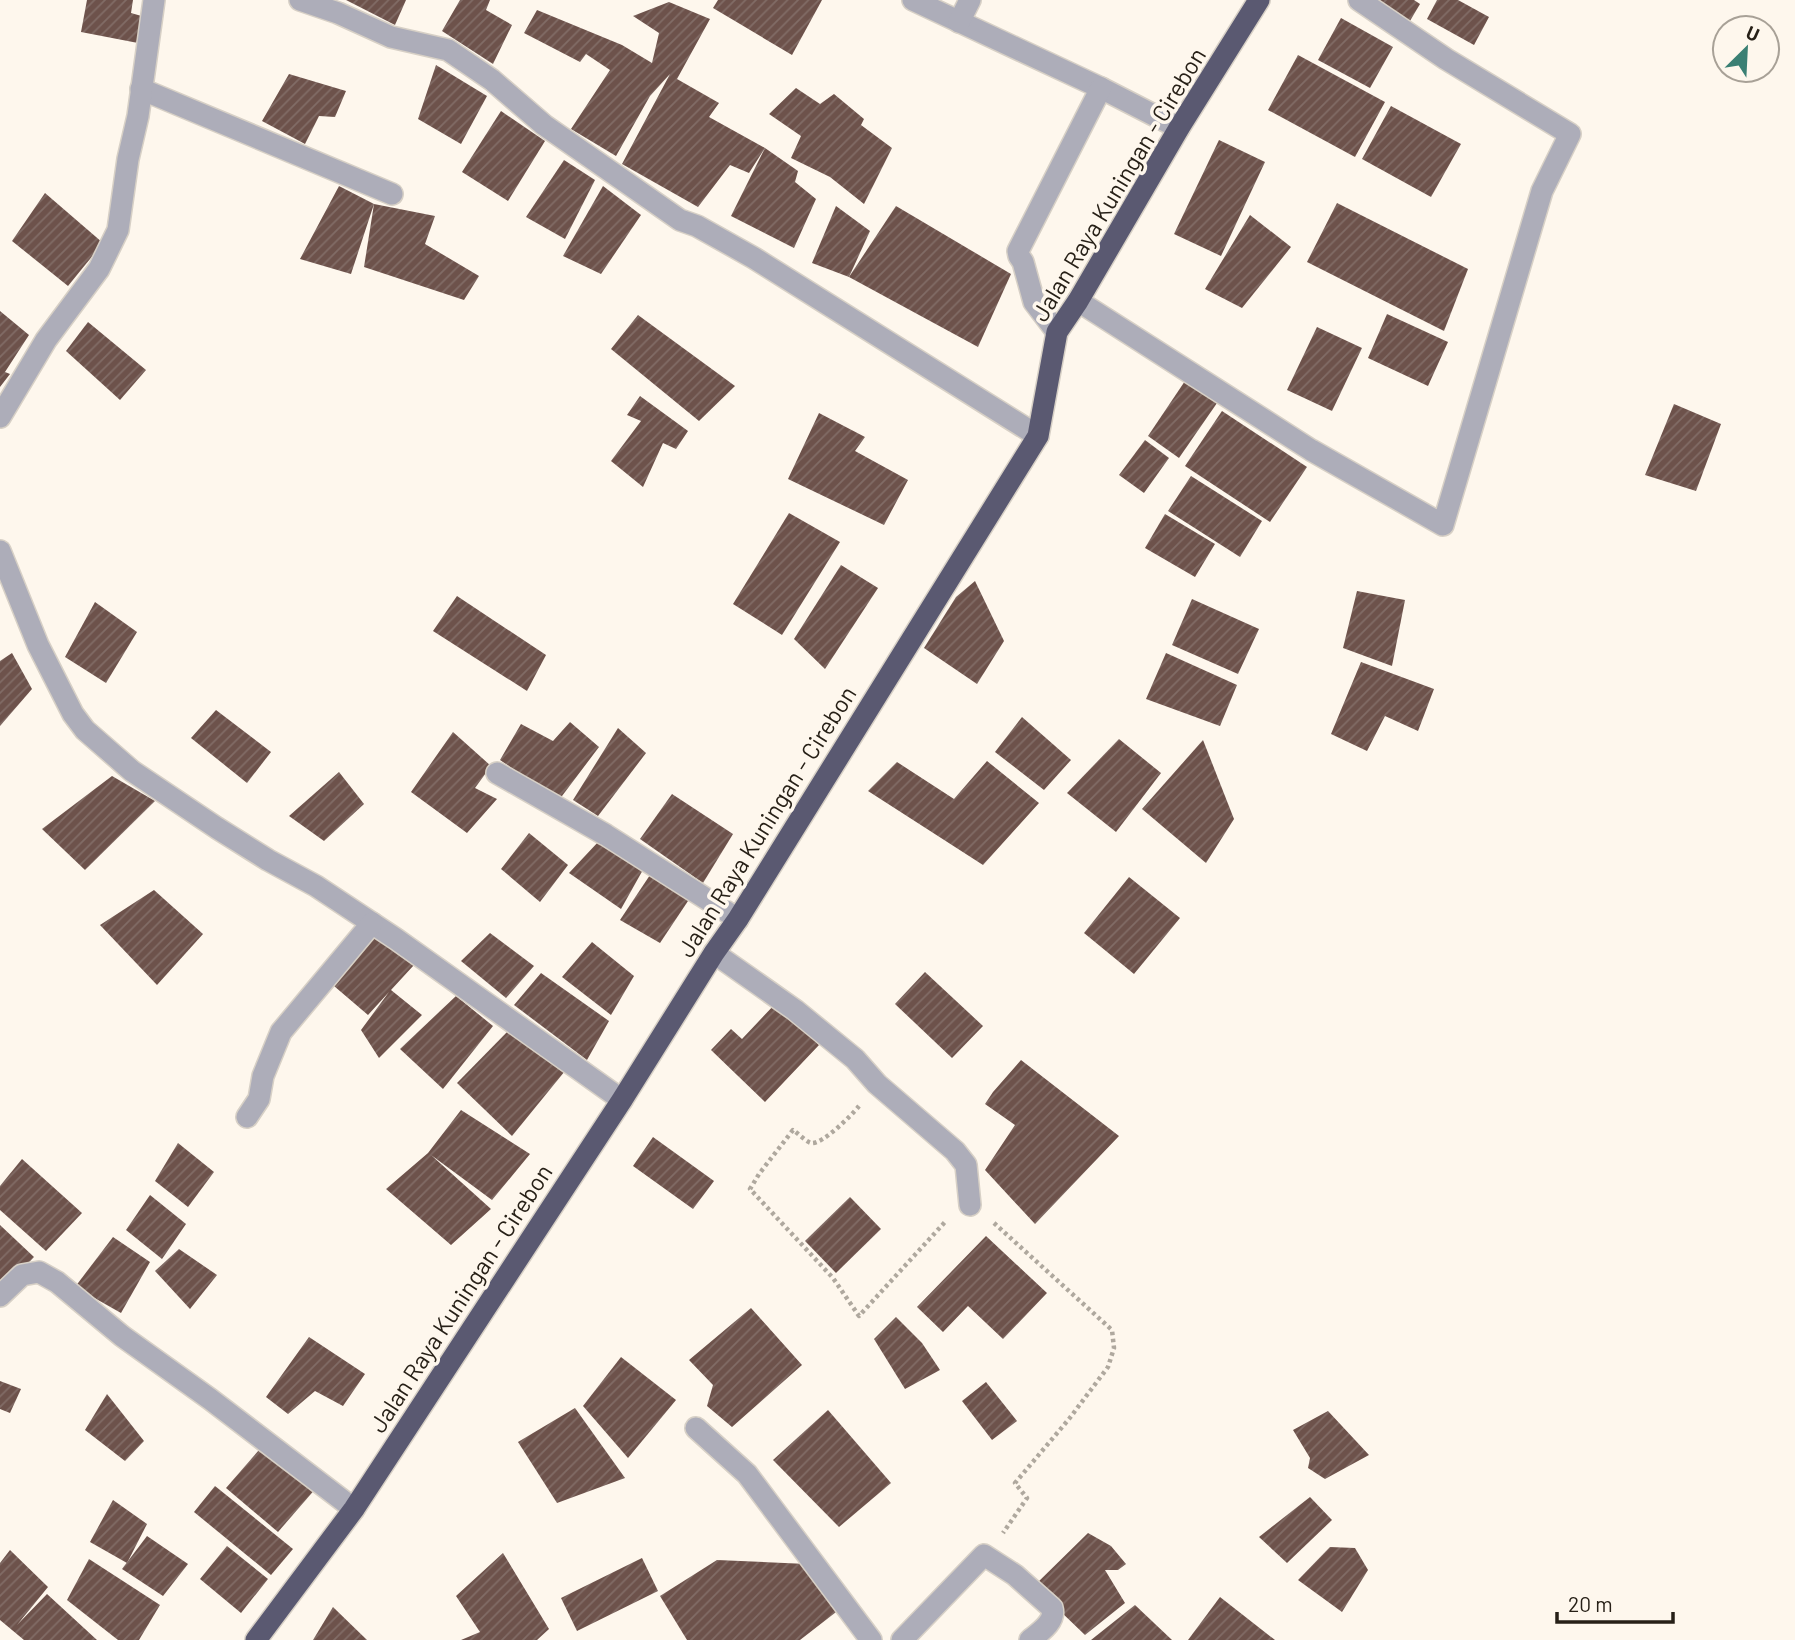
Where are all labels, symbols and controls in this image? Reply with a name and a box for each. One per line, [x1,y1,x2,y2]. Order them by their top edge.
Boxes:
north arrow [1711,14,1781,84]
text: U [1743,20,1763,46]
street label: Jalan Raya Kuningan - Cirebon [1025,42,1211,326]
street label: Jalan Raya Kuningan - Cirebon [671,680,861,962]
street label: Jalan Raya Kuningan - Cirebon [362,1158,558,1438]
scale bar [1557,1580,1672,1624]
text: 20 m [1568,1591,1613,1616]

